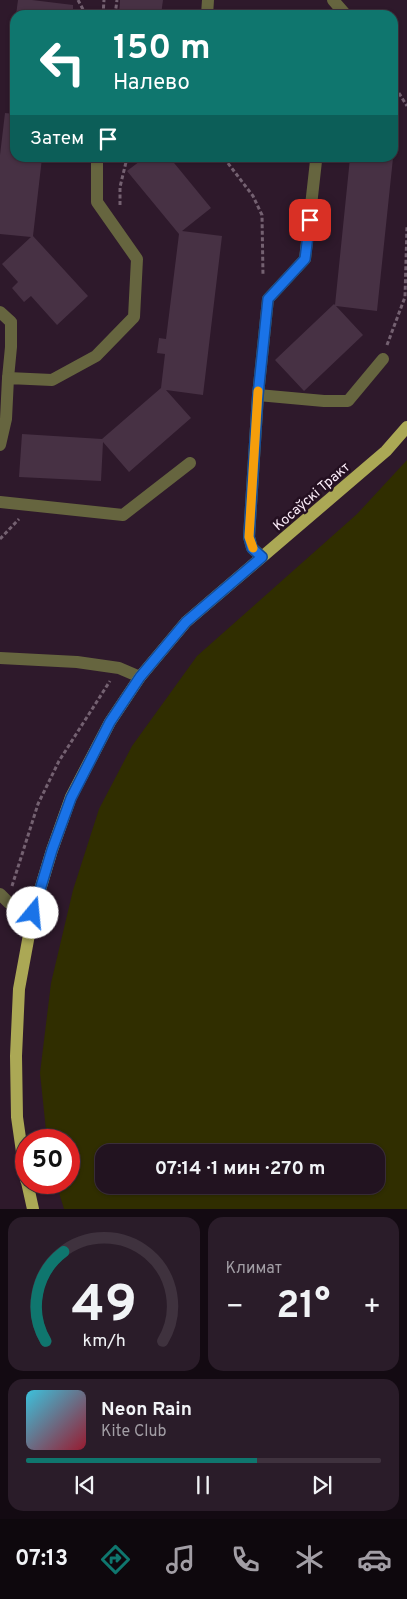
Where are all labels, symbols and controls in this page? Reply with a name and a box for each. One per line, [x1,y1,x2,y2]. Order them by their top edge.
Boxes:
text: 150 m [113,27,211,71]
icon: left [30,30,95,95]
text: Налево [113,70,190,97]
icon: arrive [94,125,122,153]
text: Затем [30,127,84,151]
pin [289,199,331,241]
icon: arrive [296,206,324,234]
street label: Косаўскі Тракт [270,459,354,535]
position arrow [6,886,58,938]
speed limit sign: 50 [15,1129,80,1194]
text: 07:14 · 1 мин · 270 m [155,1157,325,1181]
text: Климат [226,1259,282,1279]
text: 49 [71,1274,136,1340]
text: 21° [276,1283,330,1332]
text: − [226,1290,244,1326]
text: + [363,1290,381,1326]
text: km/h [82,1330,125,1353]
text: Neon Rain [101,1398,192,1422]
text: Kite Club [101,1422,166,1442]
icon: previous [71,1471,99,1499]
icon: pause [189,1471,217,1499]
icon: next [308,1471,336,1499]
icon: directions [98,1542,133,1577]
icon: music [163,1542,198,1577]
icon: phone [228,1542,263,1577]
icon: climate [292,1542,327,1577]
icon: car [357,1542,392,1577]
text: 07:13 [15,1546,68,1573]

